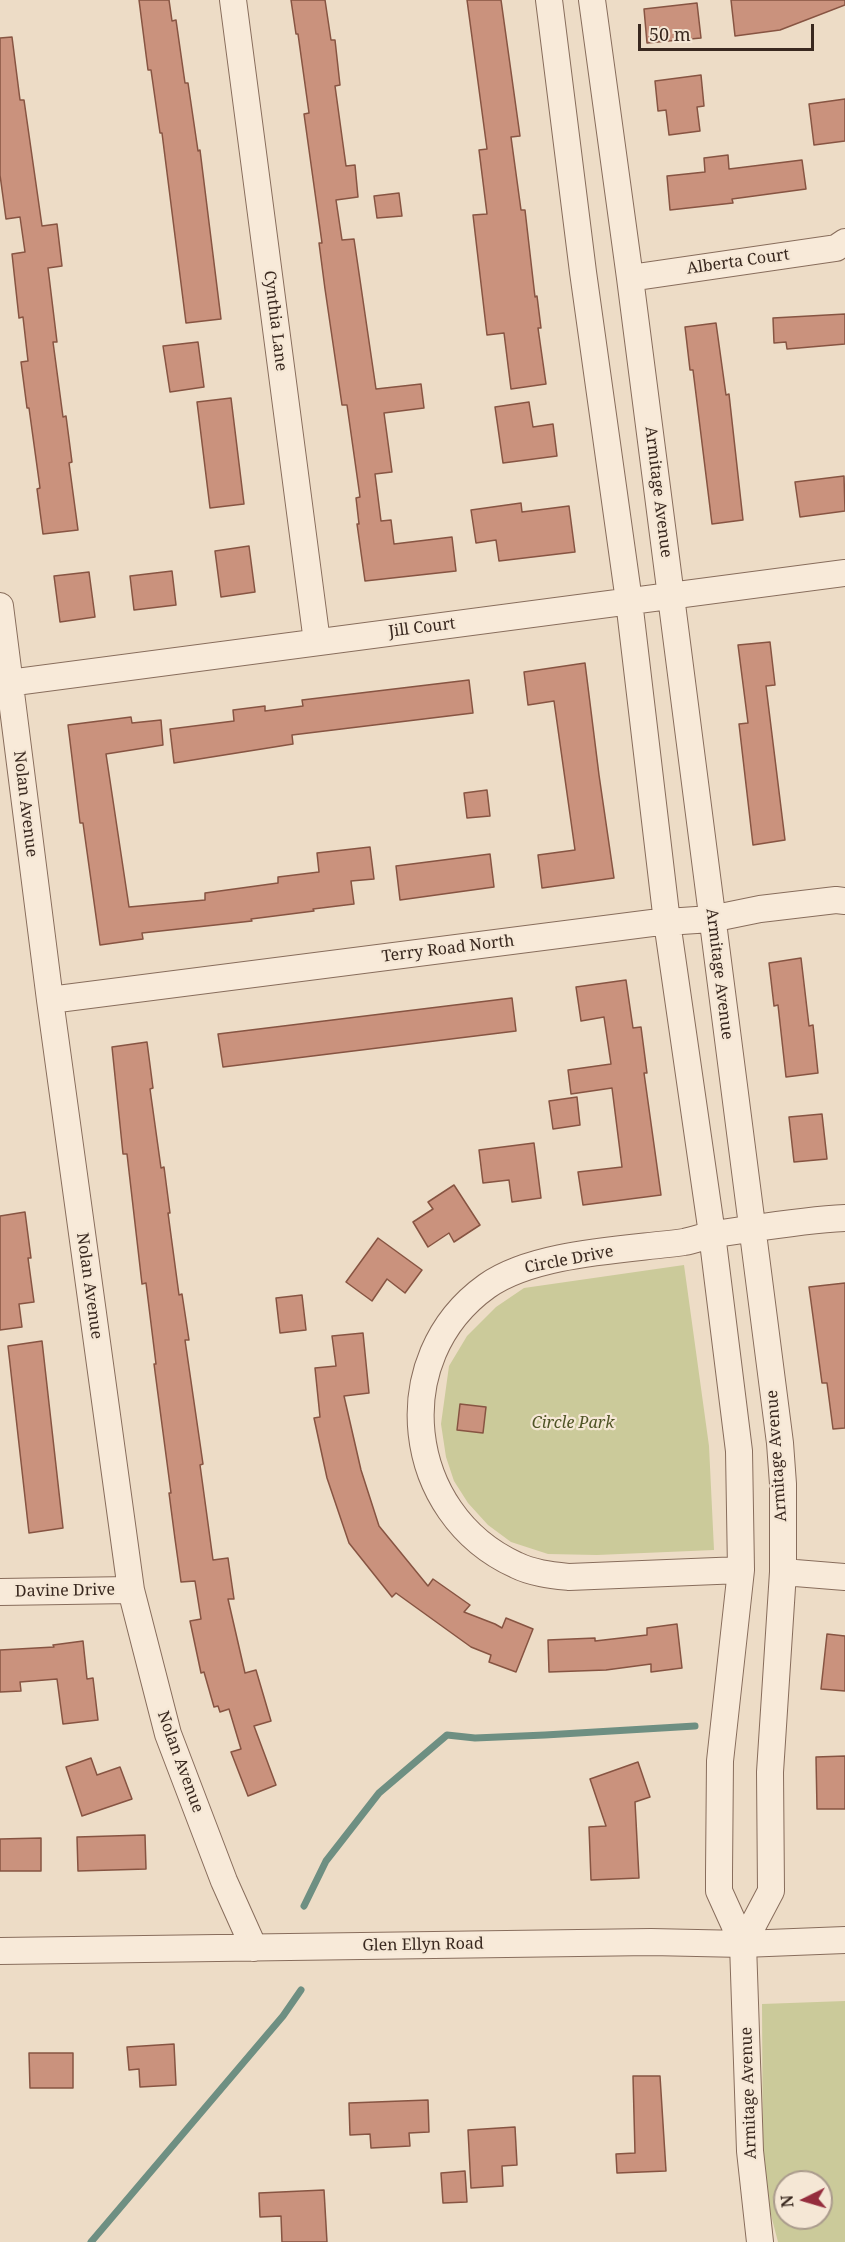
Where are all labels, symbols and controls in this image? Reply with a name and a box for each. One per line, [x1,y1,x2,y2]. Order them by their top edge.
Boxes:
scale bar [641,12,816,50]
text: 50 m [649,22,691,46]
street label: Alberta Court [685,245,791,279]
street label: Cynthia Lane [259,270,291,372]
street label: Armitage Avenue [640,425,676,559]
street label: Jill Court [387,614,457,642]
street label: Nolan Avenue [9,750,41,858]
street label: Armitage Avenue [701,907,737,1041]
street label: Terry Road North [381,931,515,967]
street label: Nolan Avenue [72,1232,106,1340]
street label: Circle Drive [523,1242,615,1278]
street label: Armitage Avenue [763,1389,791,1523]
park label: Circle Park [532,1413,614,1433]
street label: Davine Drive [15,1581,115,1601]
street label: Nolan Avenue [153,1708,207,1816]
street label: Glen Ellyn Road [362,1934,484,1956]
street label: Armitage Avenue [737,2027,761,2159]
north arrow [773,2170,833,2230]
text: N [776,2194,799,2209]

